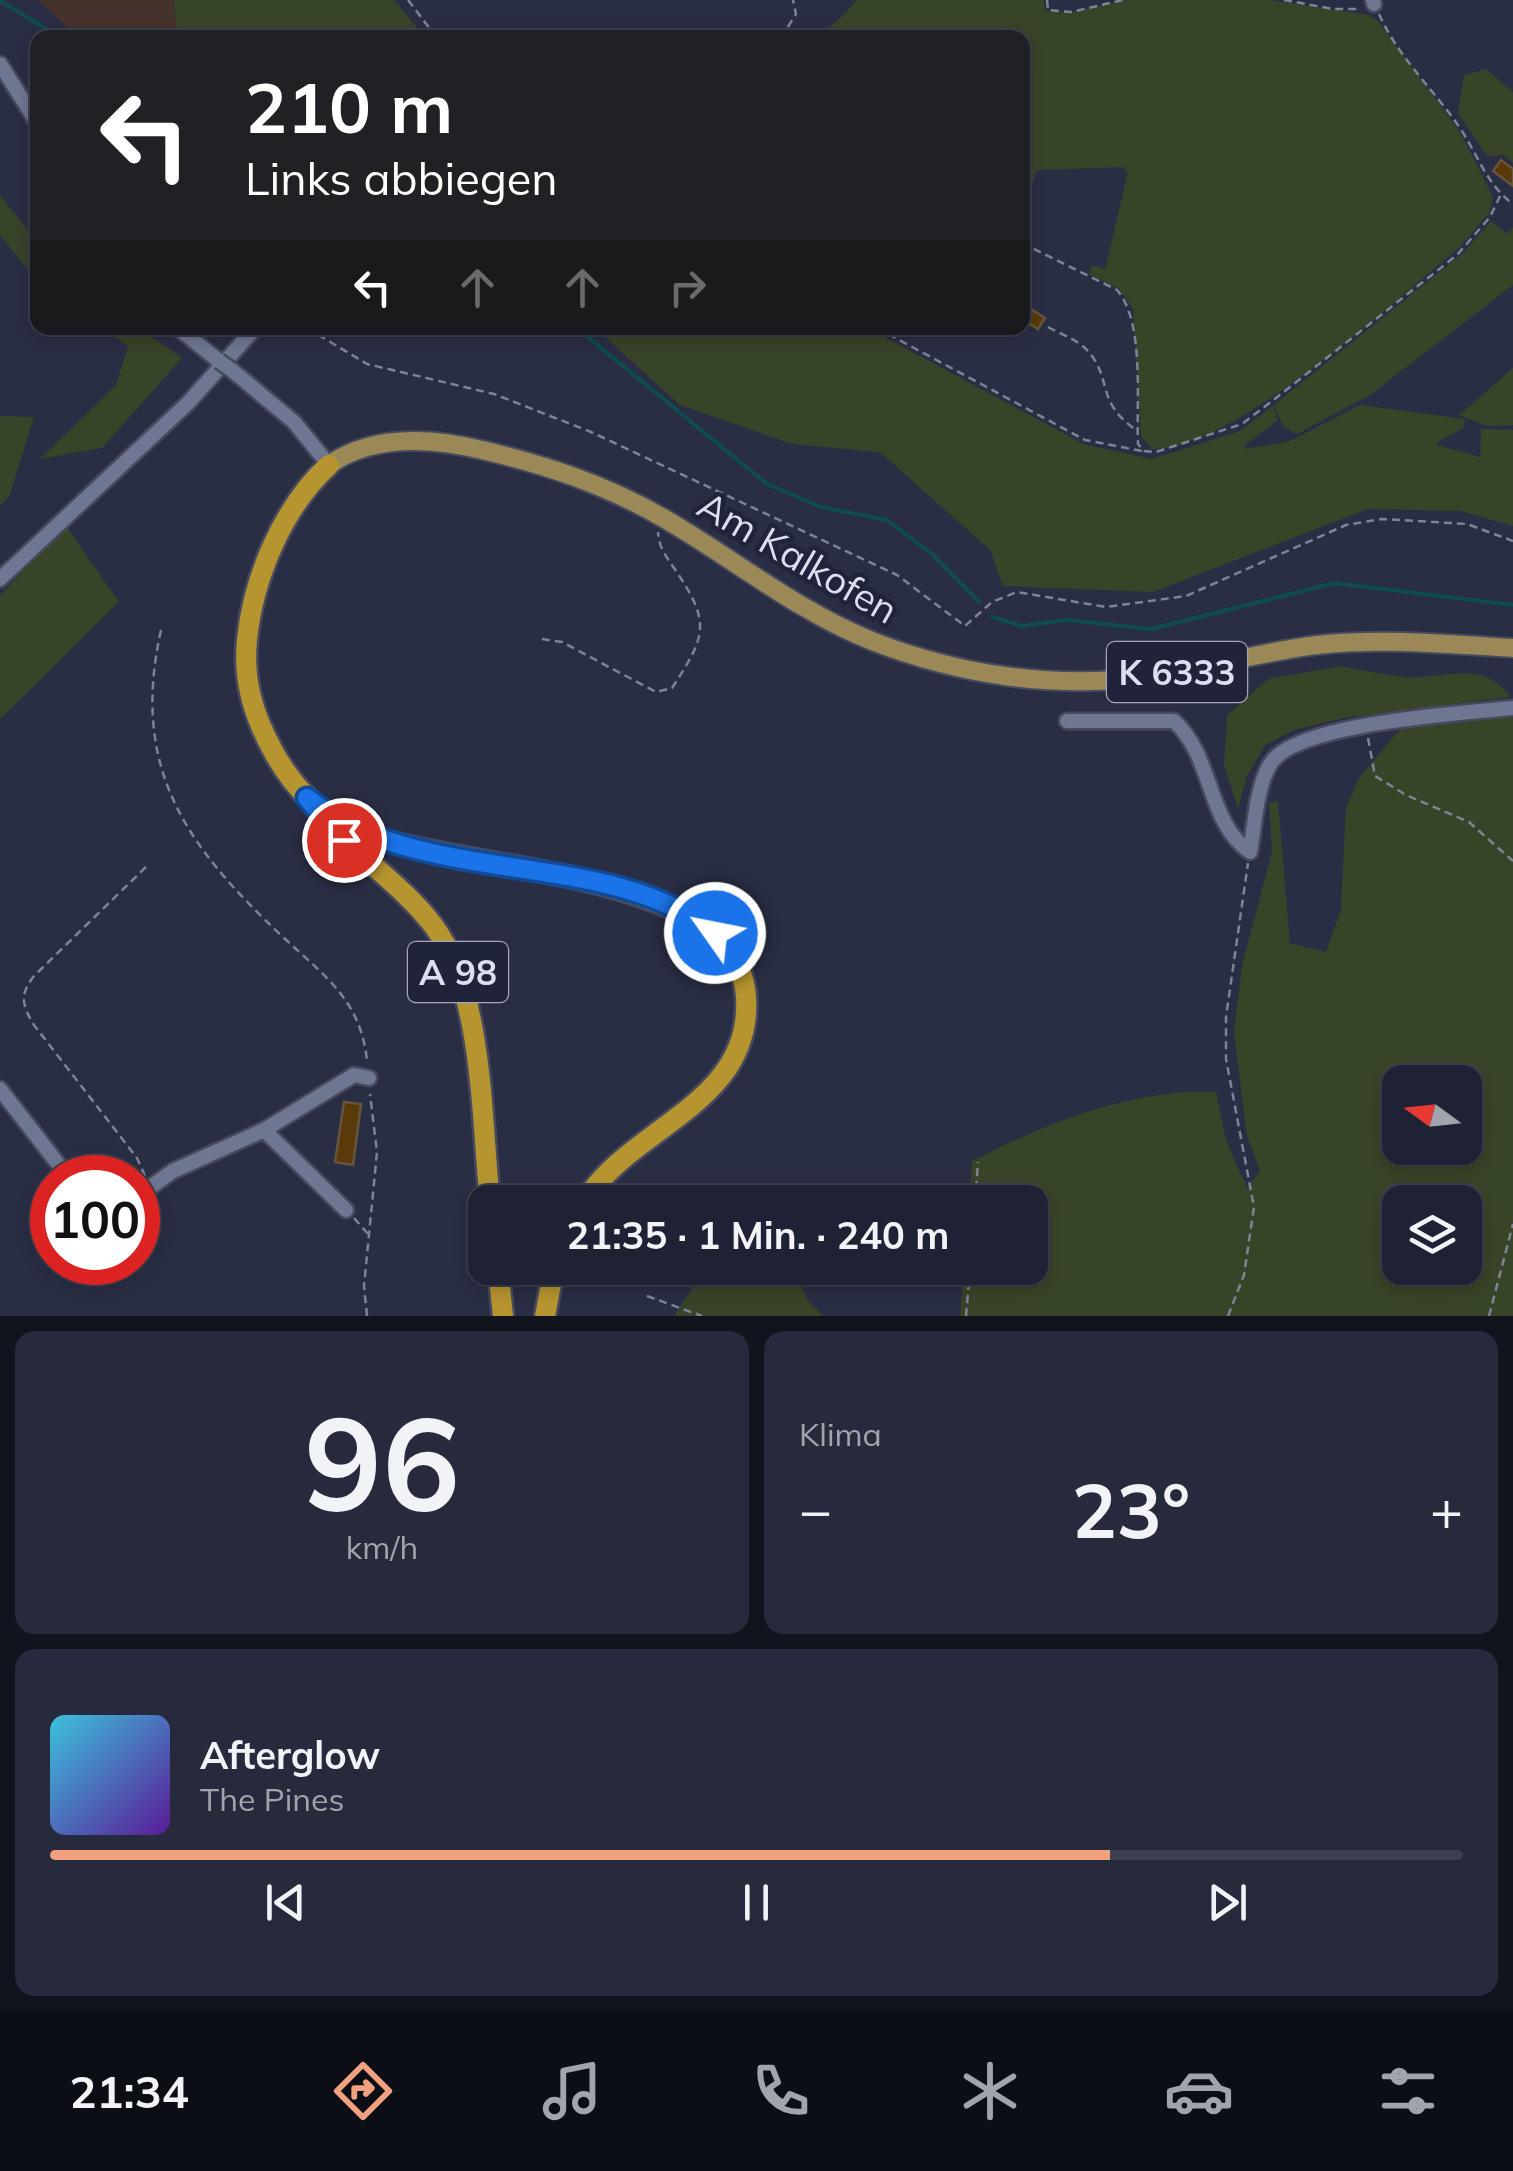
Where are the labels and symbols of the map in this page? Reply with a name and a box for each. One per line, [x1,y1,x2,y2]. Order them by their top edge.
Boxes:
street label: Am Kalkofen [689,480,907,634]
road number: K 6333 [1107,642,1247,702]
pin [302,798,387,883]
position arrow [663,881,767,985]
road number: A 98 [408,942,508,1002]
north arrow [1382,1065,1482,1165]
speed limit sign: 100 [30,1155,160,1285]

